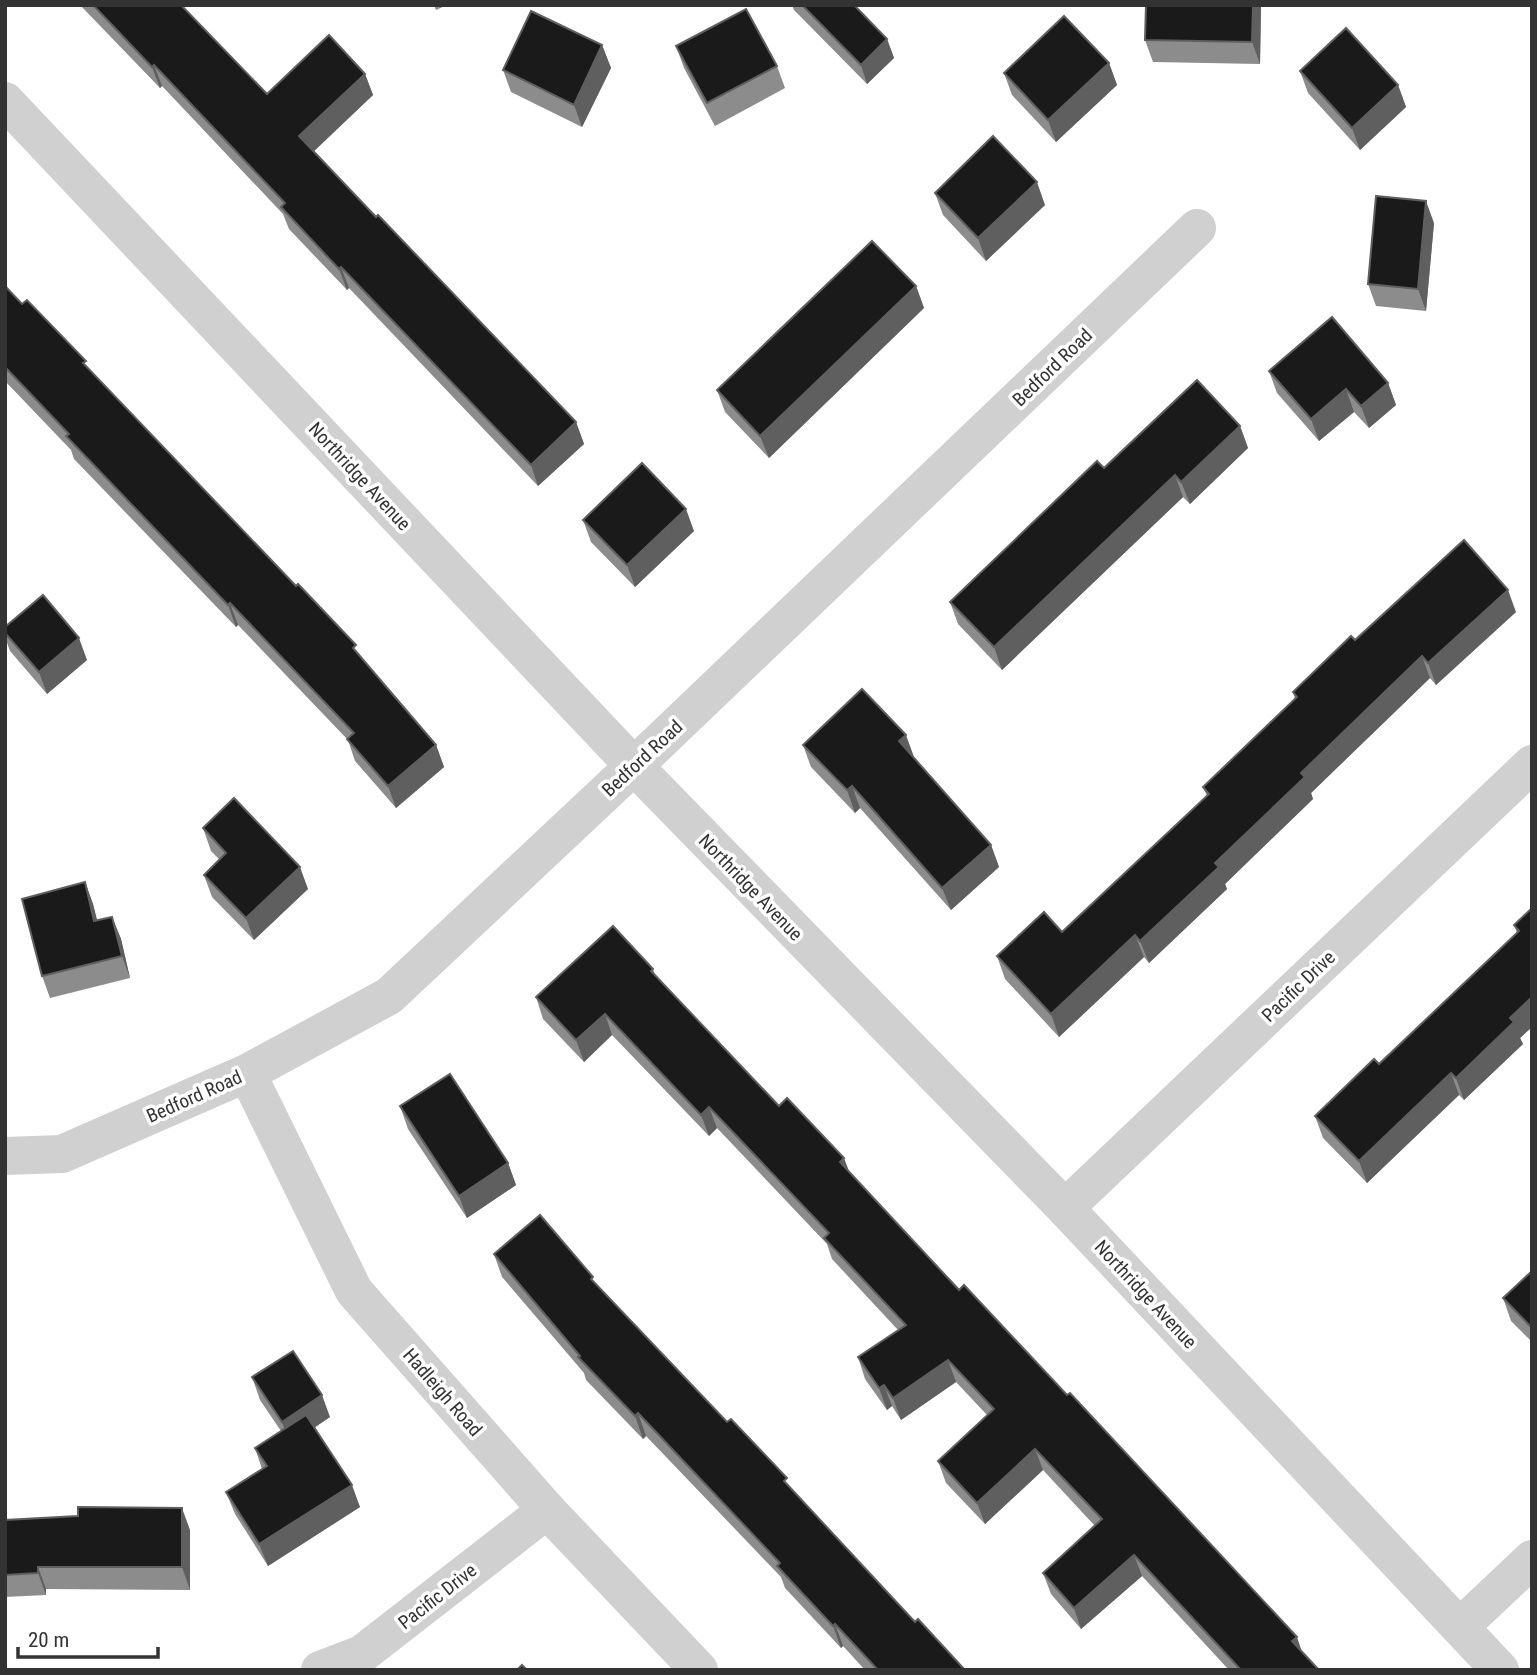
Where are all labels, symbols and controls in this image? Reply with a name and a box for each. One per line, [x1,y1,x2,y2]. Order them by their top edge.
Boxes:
street label: Bedford Road [1008,324,1097,411]
street label: Northridge Avenue [304,418,416,535]
street label: Bedford Road [597,715,687,801]
street label: Northridge Avenue [694,829,807,945]
street label: Pacific Drive [1257,946,1340,1027]
street label: Bedford Road [143,1065,245,1128]
street label: Northridge Avenue [1090,1236,1202,1353]
street label: Hadleigh Road [398,1344,487,1441]
street label: Pacific Drive [394,1559,481,1634]
scale bar [18,1616,158,1660]
text: 20 m [28,1628,69,1652]

